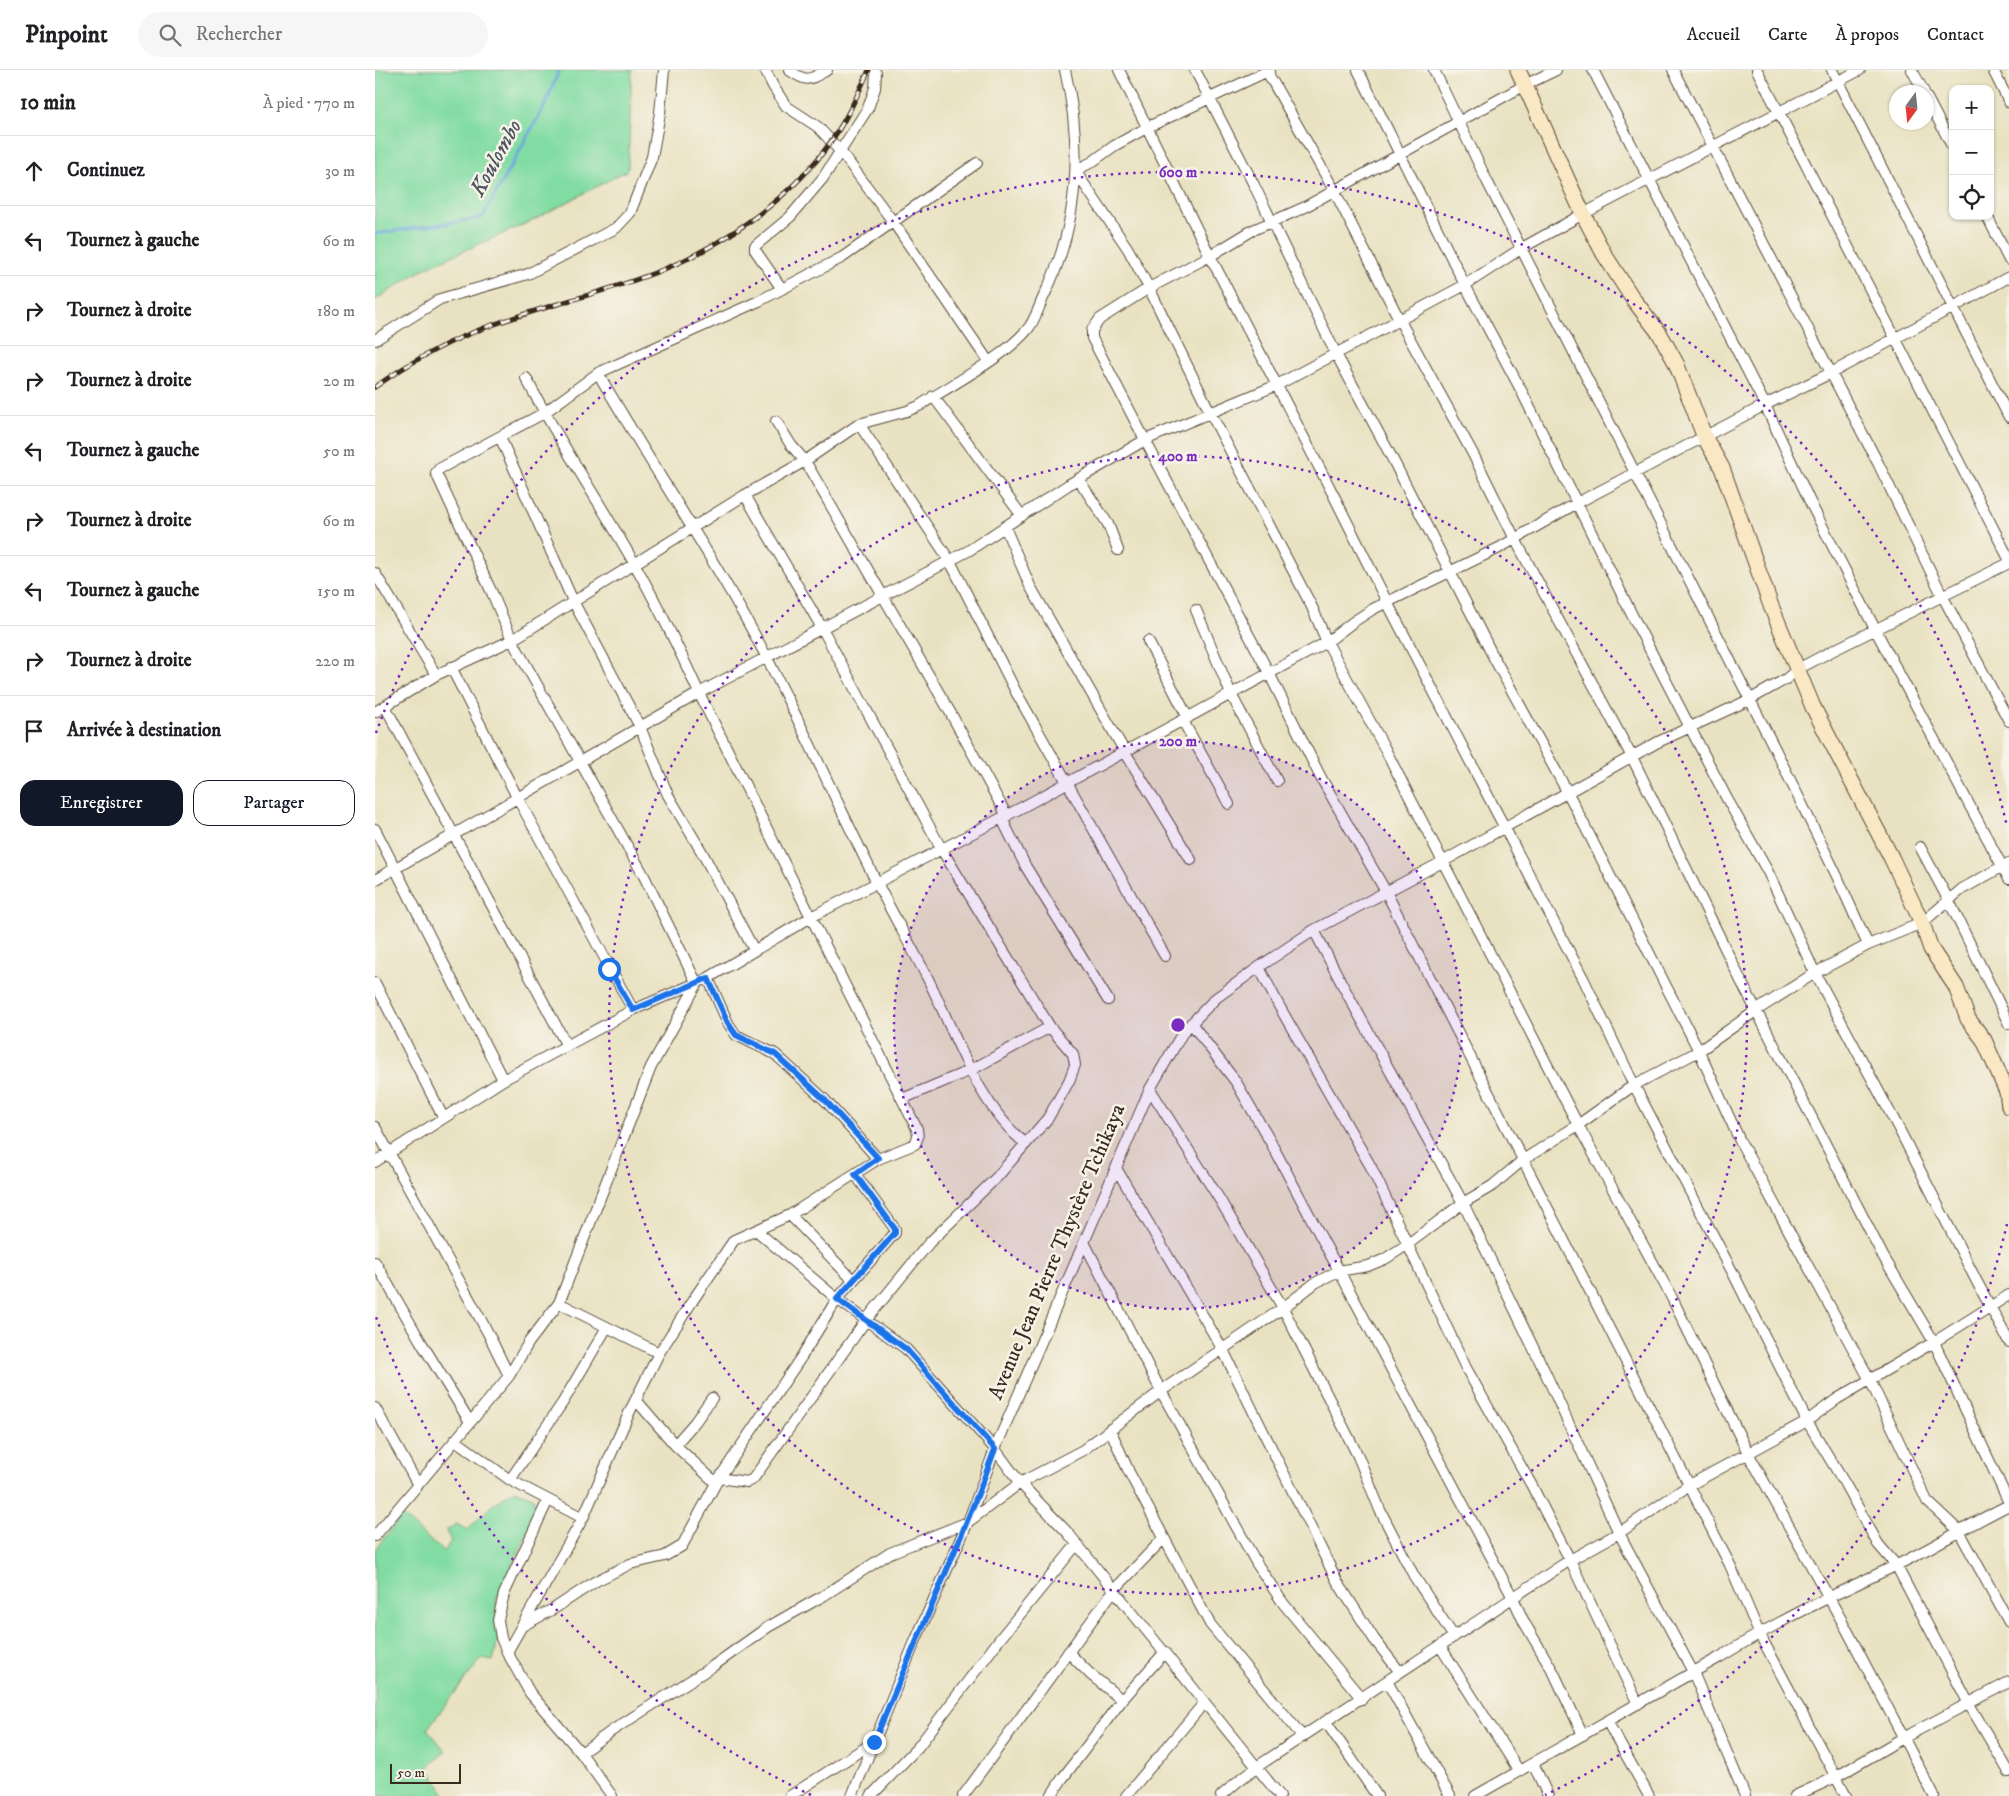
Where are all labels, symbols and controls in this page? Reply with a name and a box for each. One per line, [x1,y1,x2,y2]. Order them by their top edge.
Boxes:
search box [138,12,488,57]
text: Pinpoint [25,20,108,50]
icon: search [156,21,184,49]
text: Rechercher [196,23,282,46]
text: Accueil [1687,24,1740,46]
text: Carte [1768,24,1807,46]
text: À propos [1835,24,1899,46]
text: Contact [1927,24,1984,46]
north arrow [1889,85,1934,130]
map controls [1949,85,1994,220]
button: + [1949,85,1994,130]
text: 10 min [20,90,76,116]
text: À pied · 770 m [263,93,355,113]
water label: Koulombo [464,115,528,202]
button: − [1949,130,1994,175]
icon: ahead [20,157,48,185]
text: Continuez [67,159,145,182]
text: 30 m [325,161,355,181]
text: 600 m [1159,163,1198,182]
button: locate [1949,175,1994,220]
icon: left [20,227,48,255]
text: Tournez à gauche [67,229,199,252]
text: 60 m [323,231,355,251]
icon: right [20,297,48,325]
text: Tournez à droite [67,299,192,322]
text: 180 m [317,301,355,321]
icon: right [20,367,48,395]
text: Tournez à droite [67,369,192,392]
text: 20 m [323,371,355,391]
icon: left [20,437,48,465]
text: Tournez à gauche [67,439,199,462]
text: 50 m [323,441,355,461]
text: 400 m [1157,447,1198,466]
icon: right [20,507,48,535]
text: Tournez à droite [67,509,192,532]
text: 60 m [323,511,355,531]
icon: left [20,577,48,605]
text: Tournez à gauche [67,579,199,602]
text: 150 m [317,581,355,601]
icon: right [20,647,48,675]
text: Tournez à droite [67,649,192,672]
text: 220 m [315,651,355,671]
icon: arrive [20,717,48,745]
text: Arrivée à destination [67,719,221,742]
text: 200 m [1159,732,1198,751]
button: Enregistrer [20,780,183,826]
button: Partager [193,780,355,826]
route start [598,958,621,981]
centre of rings [1169,1016,1187,1034]
street label: Avenue Jean Pierre Thystère Tchikaya [983,1100,1131,1404]
route end [863,1731,886,1754]
scale bar [390,1761,461,1784]
text: 50 m [397,1764,425,1782]

